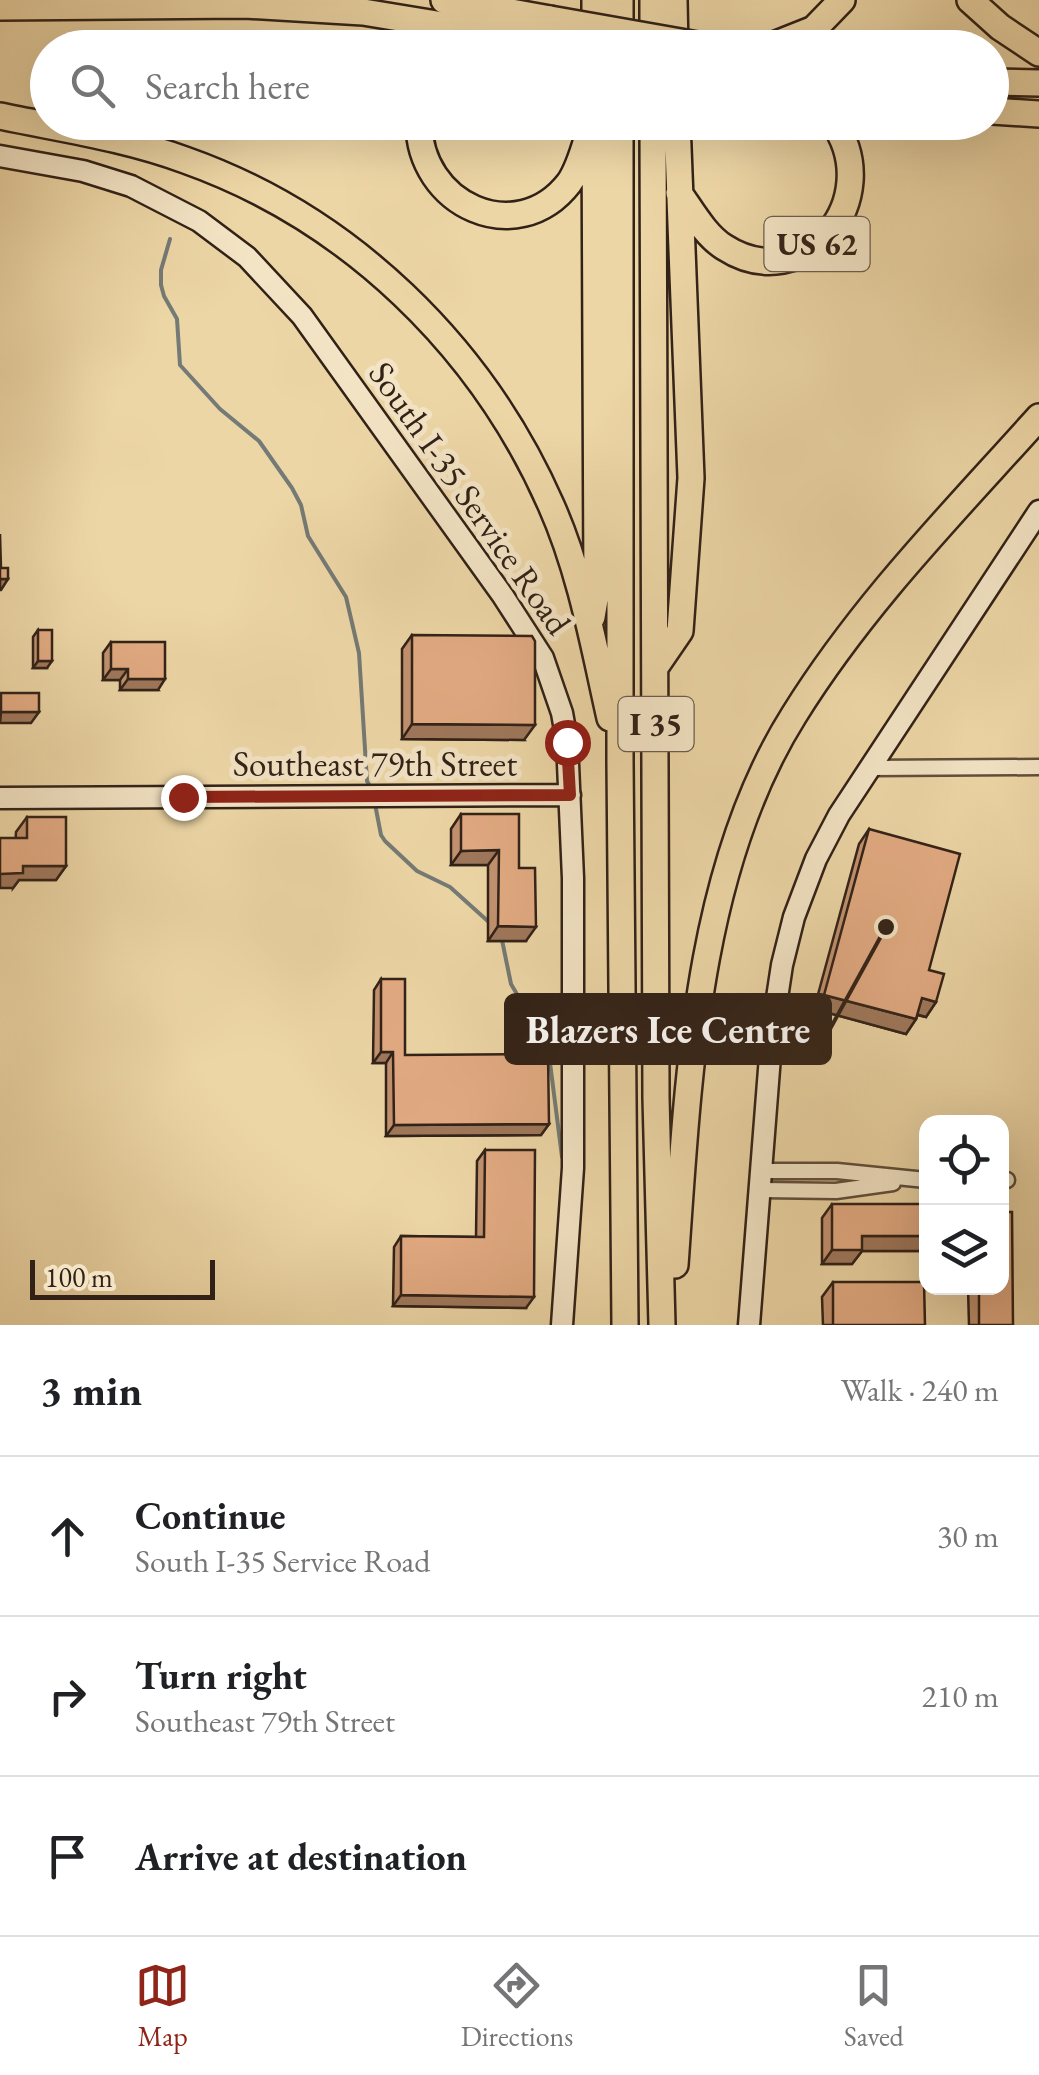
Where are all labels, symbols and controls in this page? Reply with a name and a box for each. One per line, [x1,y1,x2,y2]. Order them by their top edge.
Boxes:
search box [30,30,1009,140]
icon: search [65,58,120,113]
text: Search here [145,61,310,110]
road number: US 62 [764,217,870,271]
street label: South I-35 Service Road [359,352,582,643]
road number: I 35 [618,697,694,751]
route start [545,720,591,766]
street label: Southeast 79th Street [233,741,517,786]
route end [161,775,207,821]
callout: Blazers Ice Centre [506,995,830,1063]
text: Blazers Ice Centre [526,1005,810,1054]
map controls [919,1115,1009,1295]
button: locate [919,1115,1009,1205]
button: layers [919,1205,1009,1295]
scale bar [30,1255,215,1300]
text: 100 m [45,1259,113,1295]
text: 3 min [40,1363,142,1418]
text: Walk · 240 m [841,1369,999,1411]
text: Continue [135,1491,286,1540]
icon: ahead [40,1509,95,1564]
text: 30 m [937,1515,999,1557]
text: South I-35 Service Road [135,1540,430,1582]
text: Turn right [135,1651,307,1700]
icon: right [40,1669,95,1724]
text: 210 m [922,1675,999,1717]
text: Southeast 79th Street [135,1700,395,1742]
icon: arrive [40,1829,95,1884]
text: Arrive at destination [135,1832,467,1881]
tab: Map [135,1958,190,2054]
tab: Directions [461,1958,573,2054]
tab: Saved [844,1958,904,2054]

